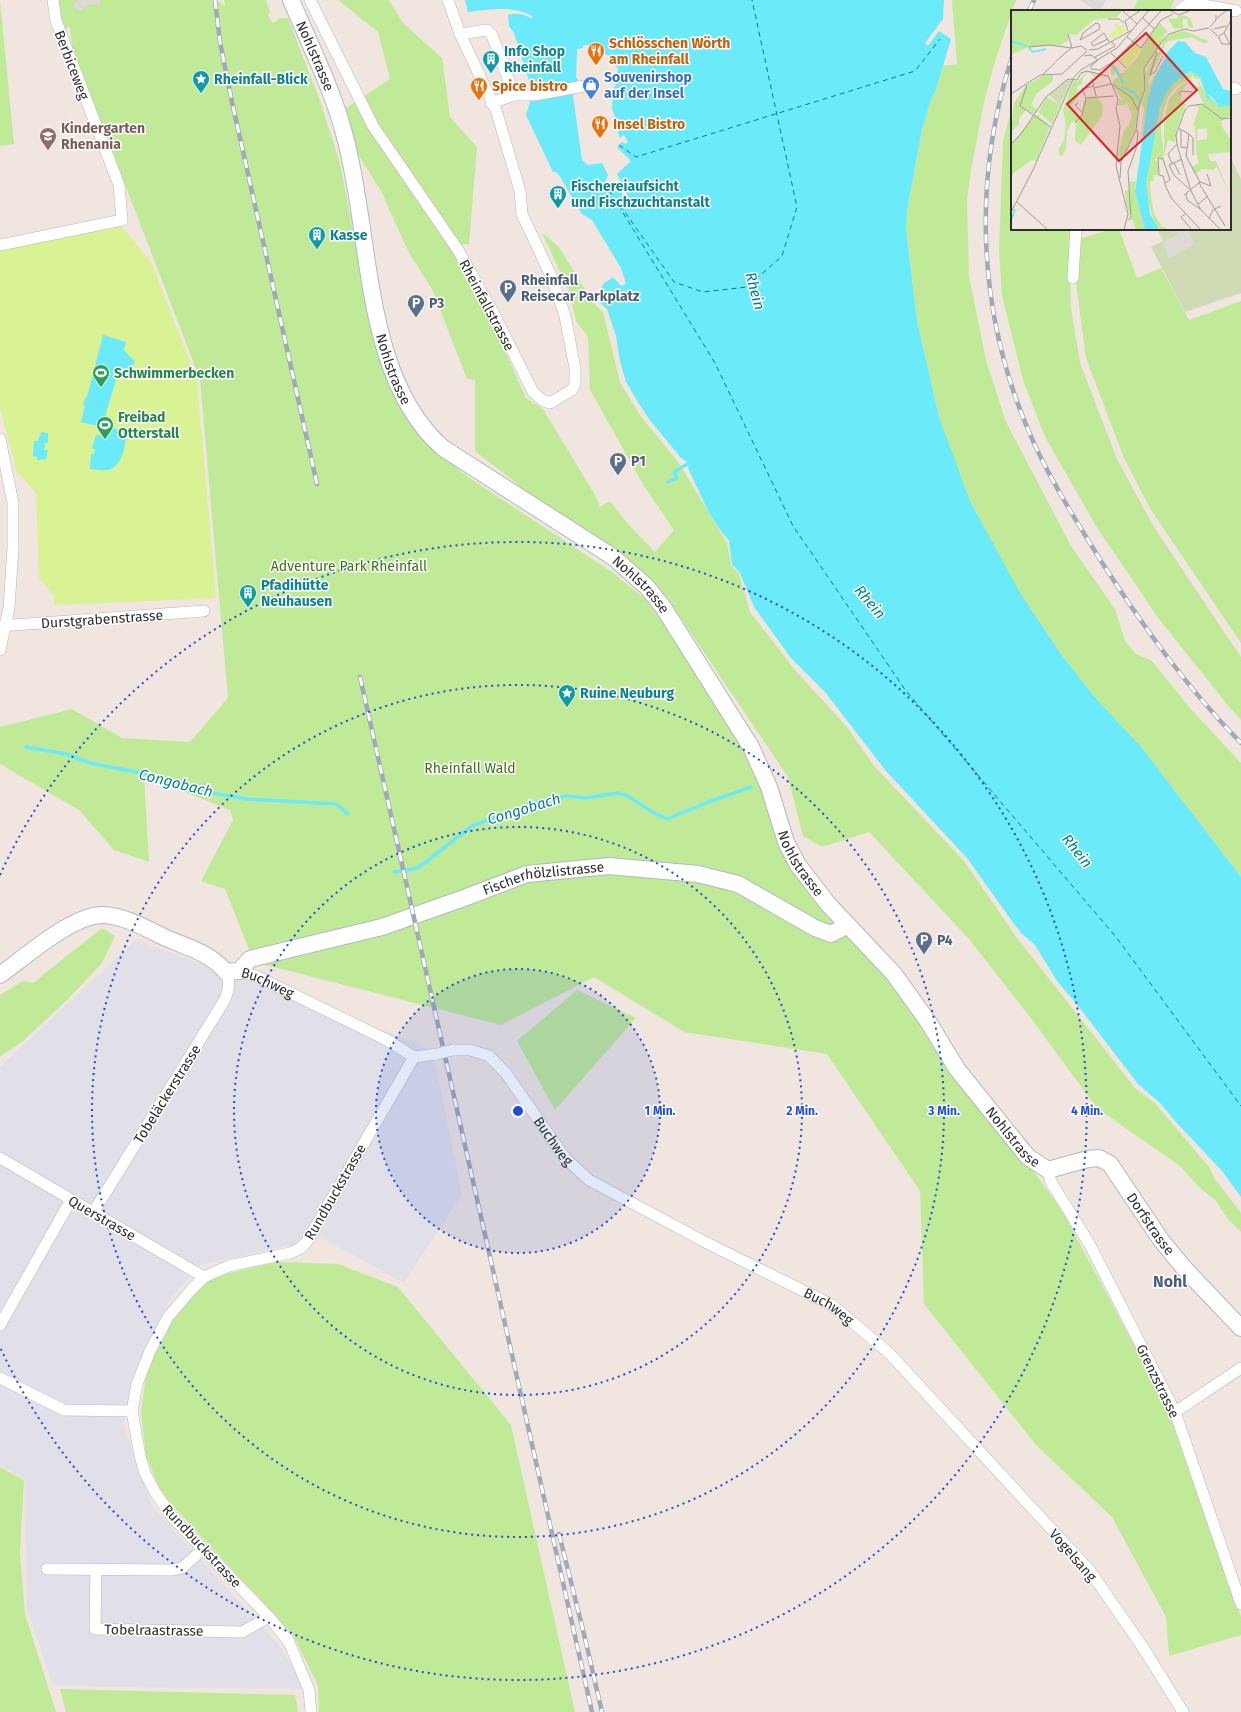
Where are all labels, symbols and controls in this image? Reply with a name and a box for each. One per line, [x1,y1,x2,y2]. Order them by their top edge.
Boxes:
inset map [1011,10,1231,230]
street label: Nohlstrasse [292,18,337,94]
street label: Berbiceweg [51,28,93,103]
place label: Schlösschen Wörth am Rheinfall [609,35,730,68]
restaurant icon: Schlösschen Wörth am Rheinfall [586,41,606,66]
place label: Info Shop Rheinfall [504,43,565,76]
building icon: Info Shop Rheinfall [481,49,501,74]
place icon: Rheinfall-Blick [191,69,211,94]
place label: Souvenirshop auf der Insel [604,69,692,102]
place label: Rheinfall-Blick [214,71,308,88]
shop icon: Souvenirshop auf der Insel [581,75,601,100]
restaurant icon: Spice bistro [469,76,489,101]
place label: Spice bistro [492,78,568,95]
restaurant icon: Insel Bistro [590,114,610,139]
place label: Insel Bistro [613,116,685,133]
place label: Kindergarten Rhenania [61,120,145,153]
school or university icon: Kindergarten Rhenania [38,126,58,151]
place label: Fischereiaufsicht und Fischzuchtanstalt [571,178,710,211]
building icon: Fischereiaufsicht und Fischzuchtanstalt [548,184,568,209]
building icon: Kasse [307,225,327,250]
place label: Kasse [330,227,368,244]
street label: Rheinfallstrasse [455,257,518,354]
water label: Rhein [741,270,769,312]
place label: Rheinfall Reisecar Parkplatz [521,272,640,305]
parking icon: Rheinfall Reisecar Parkplatz [498,278,518,303]
parking icon: P3 [406,293,426,318]
place label: P3 [429,295,444,312]
street label: Nohlstrasse [372,332,414,408]
sports icon: Schwimmerbecken [91,363,111,388]
place label: Schwimmerbecken [114,365,234,382]
place label: Freibad Otterstall [118,409,180,442]
sports icon: Freibad Otterstall [95,415,115,440]
parking icon: P1 [608,451,628,476]
place label: P1 [631,453,646,470]
street label: Nohlstrasse [609,552,673,617]
park label: Adventure Park Rheinfall [271,558,427,575]
place label: Pfadihütte Neuhausen [261,577,332,610]
water label: Rhein [851,582,889,622]
building icon: Pfadihütte Neuhausen [238,583,258,608]
street label: Durstgrabenstrasse [40,607,164,632]
place icon: Ruine Neuburg [557,683,577,708]
place label: Ruine Neuburg [580,685,675,702]
park label: Rheinfall Wald [424,760,516,777]
water label: Congobach [137,765,215,801]
water label: Congobach [485,789,563,829]
street label: Nohlstrasse [774,829,827,900]
water label: Rhein [1058,830,1096,872]
street label: Fischerhölzlistrasse [480,859,605,899]
parking icon: P4 [914,930,934,955]
place label: P4 [937,932,953,949]
street label: Buchweg [239,964,298,1003]
street label: Tobeläckerstrasse [130,1042,205,1147]
centre of rings [511,1104,525,1118]
text: 1 Min. [644,1104,676,1118]
text: 2 Min. [786,1104,818,1118]
text: 3 Min. [927,1104,960,1118]
street label: Nohlstrasse [982,1104,1043,1171]
text: 4 Min. [1071,1104,1103,1118]
street label: Buchweg [530,1113,577,1170]
street label: Rundbuckstrasse [301,1141,370,1243]
street label: Dorfstrasse [1123,1190,1178,1259]
street label: Querstrasse [65,1192,139,1245]
district label: Nohl [1153,1272,1187,1291]
street label: Buchweg [801,1284,858,1329]
street label: Grenzstrasse [1132,1341,1183,1421]
street label: Rundbuckstrasse [159,1501,245,1592]
street label: Vogelsang [1045,1526,1100,1586]
street label: Tobelraastrasse [104,1621,204,1640]

